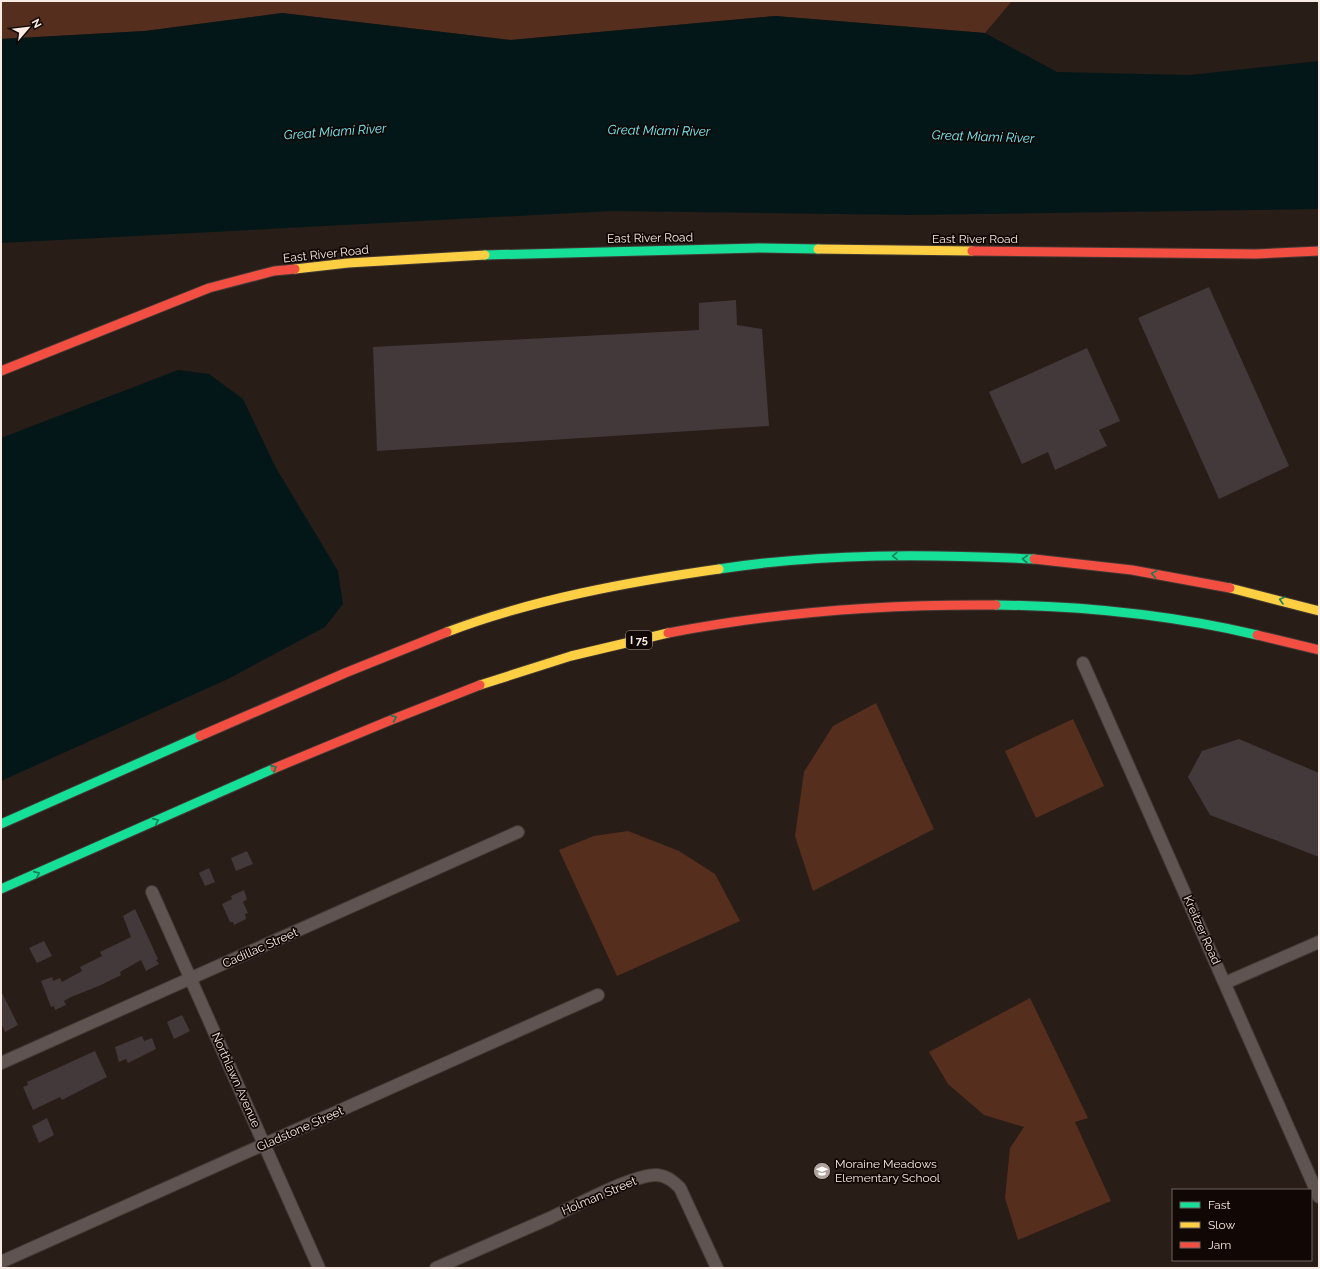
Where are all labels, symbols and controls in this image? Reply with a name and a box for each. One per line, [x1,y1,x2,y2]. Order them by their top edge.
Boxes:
north arrow [8,8,48,48]
text: N [29,17,44,30]
water label: Great Miami River [283,120,387,143]
water label: Great Miami River [608,122,711,139]
water label: Great Miami River [931,127,1035,146]
street label: East River Road [607,230,693,246]
street label: East River Road [932,232,1018,246]
street label: East River Road [282,243,370,265]
one-way arrow [892,551,898,560]
one-way arrow [1022,555,1028,563]
one-way arrow [1151,570,1158,579]
one-way arrow [1278,597,1285,605]
road number: I 75 [626,631,652,649]
one-way arrow [391,715,398,723]
one-way arrow [270,765,278,773]
one-way arrow [151,818,159,826]
one-way arrow [32,871,40,879]
street label: Kreitzer Road [1181,893,1223,967]
street label: Cadillac Street [220,925,300,971]
street label: Northlawn Avenue [209,1030,263,1130]
street label: Gladstone Street [255,1104,345,1154]
place label: Moraine Meadows Elementary School [835,1157,941,1185]
school or university icon: Moraine Meadows Elementary School [812,1161,832,1181]
street label: Holman Street [559,1174,639,1218]
legend [1172,1189,1312,1261]
text: Fast [1208,1198,1231,1212]
text: Slow [1208,1218,1235,1232]
text: Jam [1208,1238,1231,1252]

